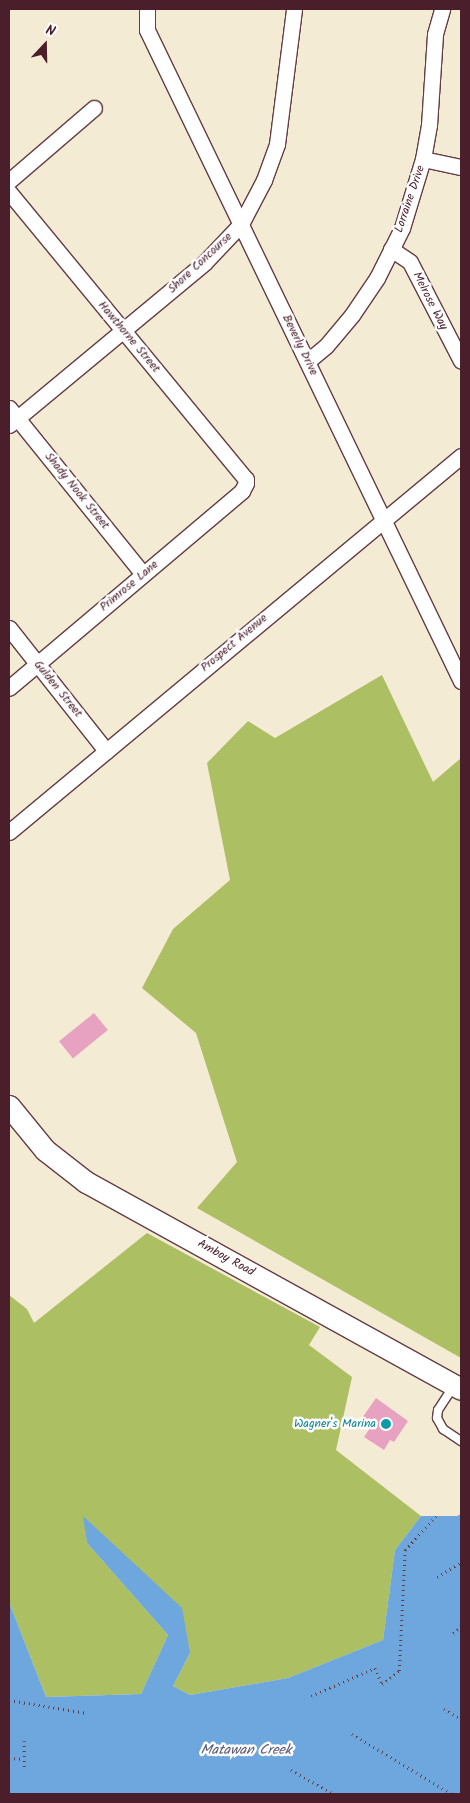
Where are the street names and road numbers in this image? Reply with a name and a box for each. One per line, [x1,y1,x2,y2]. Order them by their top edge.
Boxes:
street label: Lorraine Drive [392,164,428,234]
street label: Shore Concourse [165,230,235,296]
street label: Melrose Way [409,270,451,332]
street label: Hawthorne Street [95,298,163,376]
street label: Beverly Drive [279,312,321,378]
street label: Shady Nook Street [42,450,112,532]
street label: Primrose Lane [97,557,161,615]
street label: Prospect Avenue [198,611,270,675]
street label: Gulden Street [31,658,85,720]
street label: Amboy Road [195,1236,257,1280]

